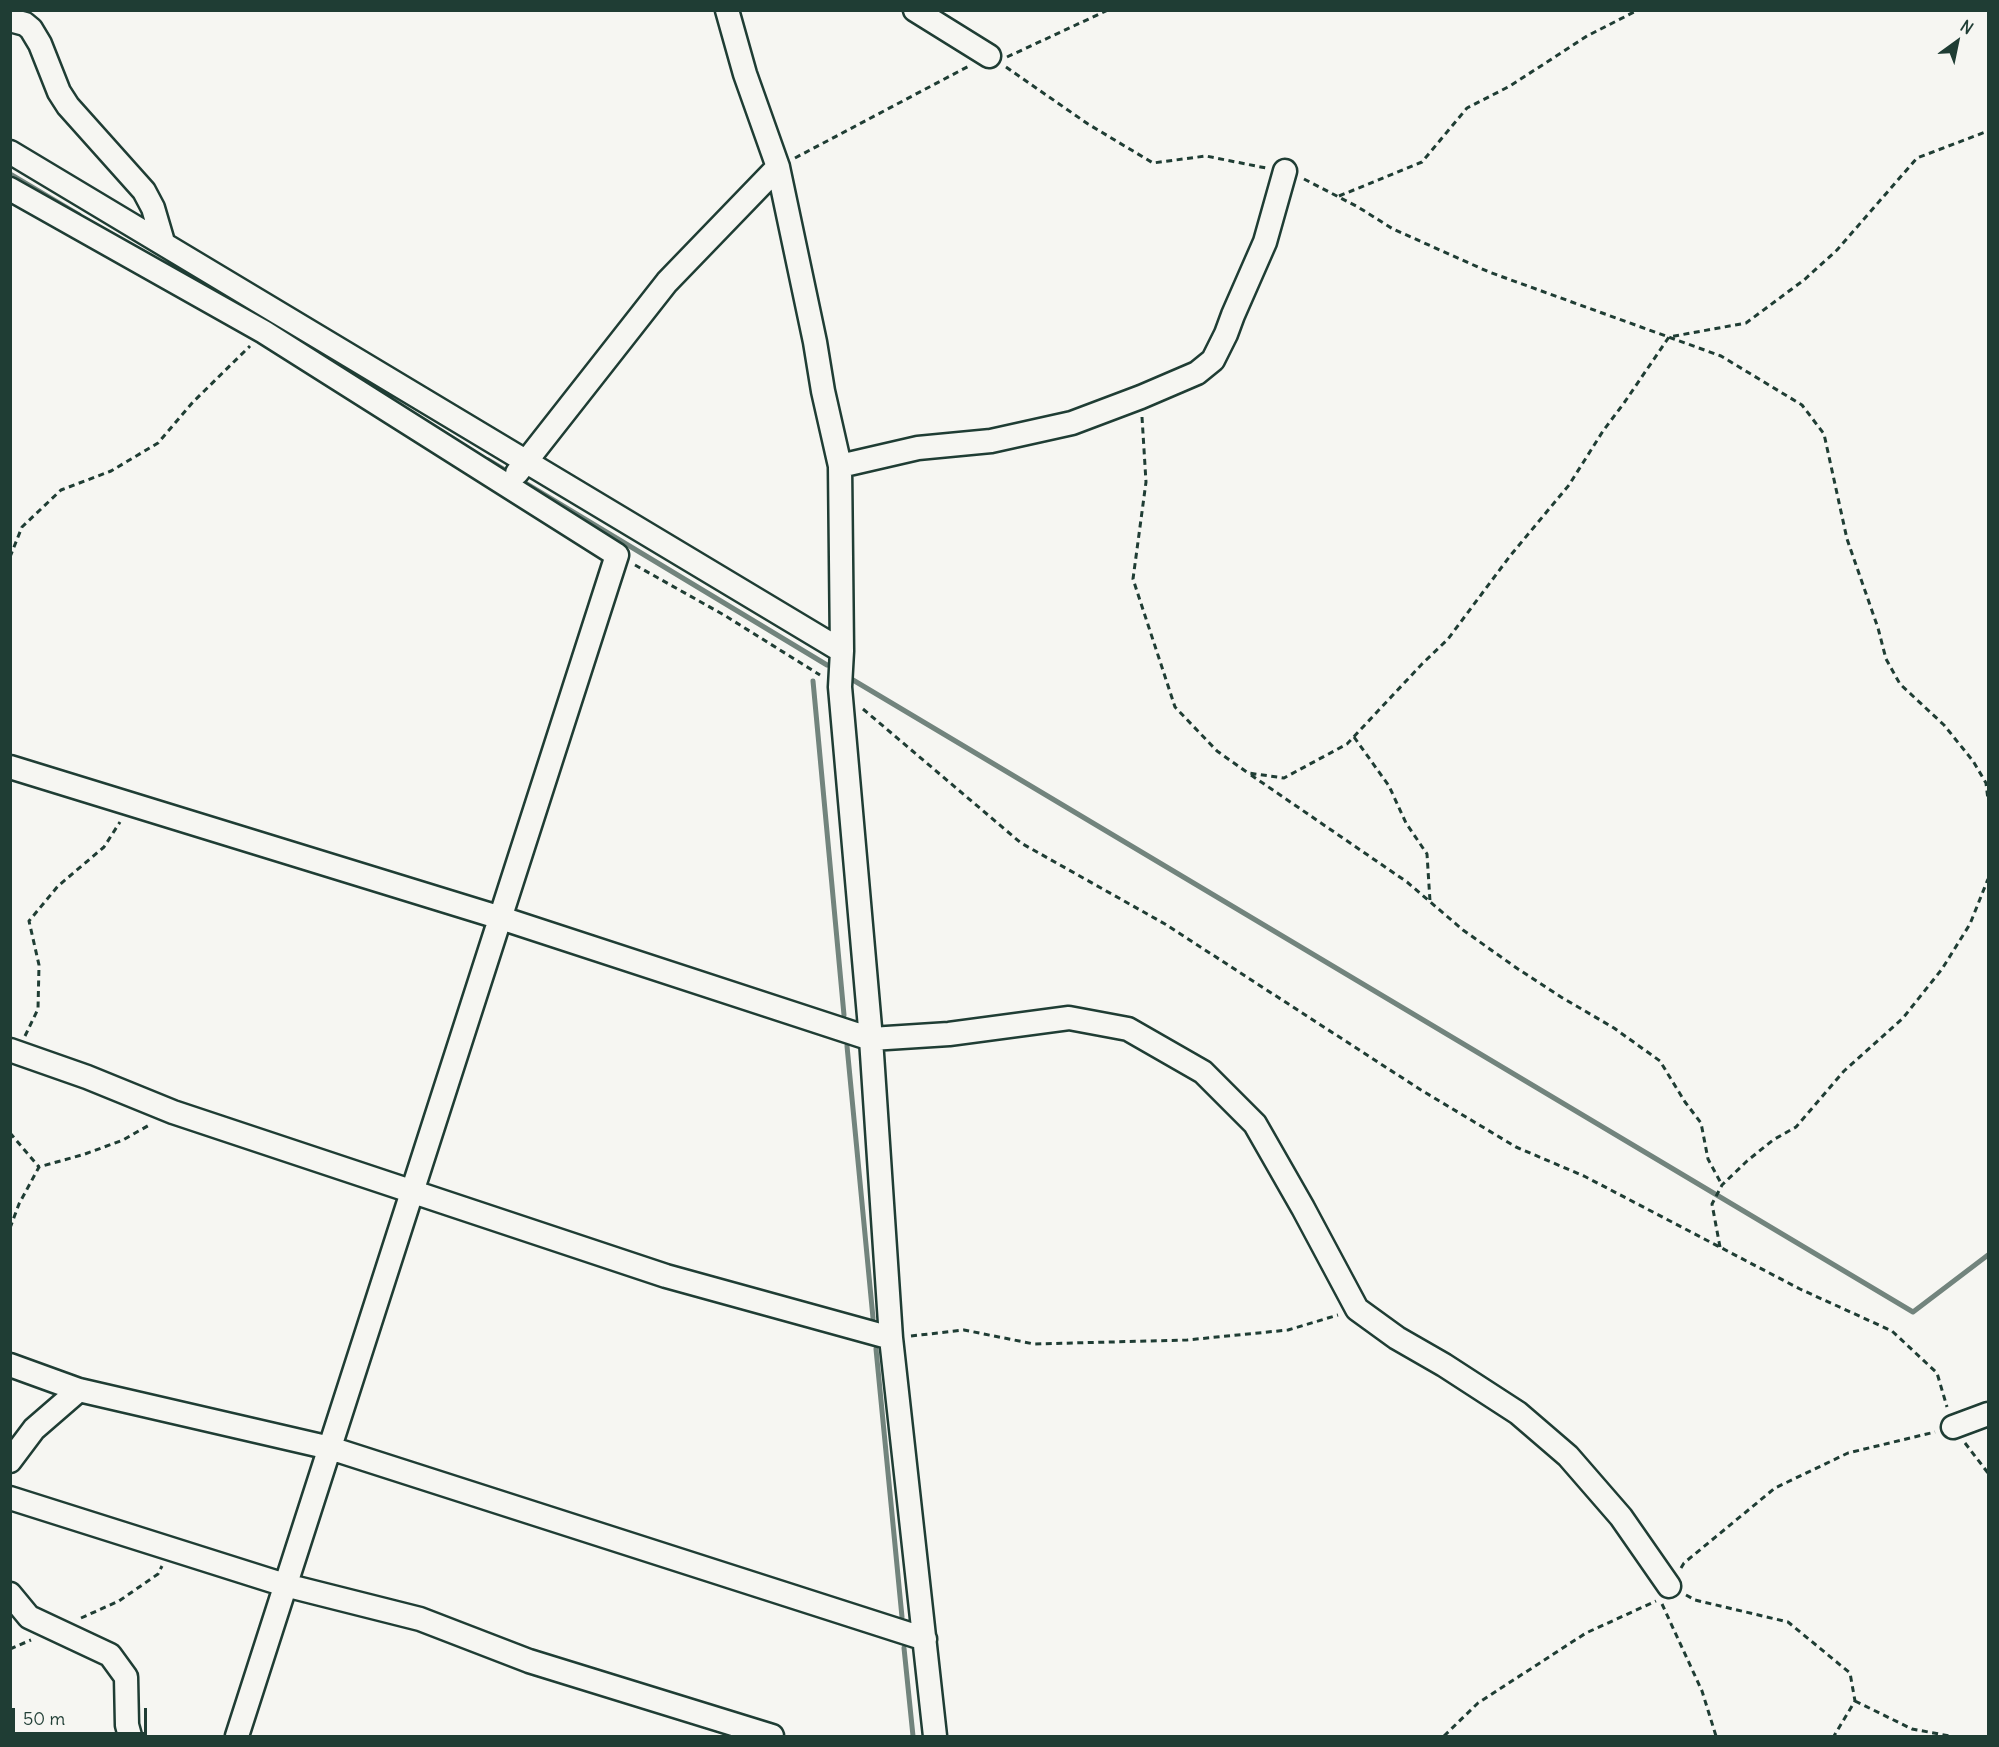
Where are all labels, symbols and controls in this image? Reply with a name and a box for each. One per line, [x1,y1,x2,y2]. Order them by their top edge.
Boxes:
north arrow [1927,12,1987,72]
text: N [1957,16,1977,38]
scale bar [15,1696,150,1734]
text: 50 m [23,1707,65,1730]

